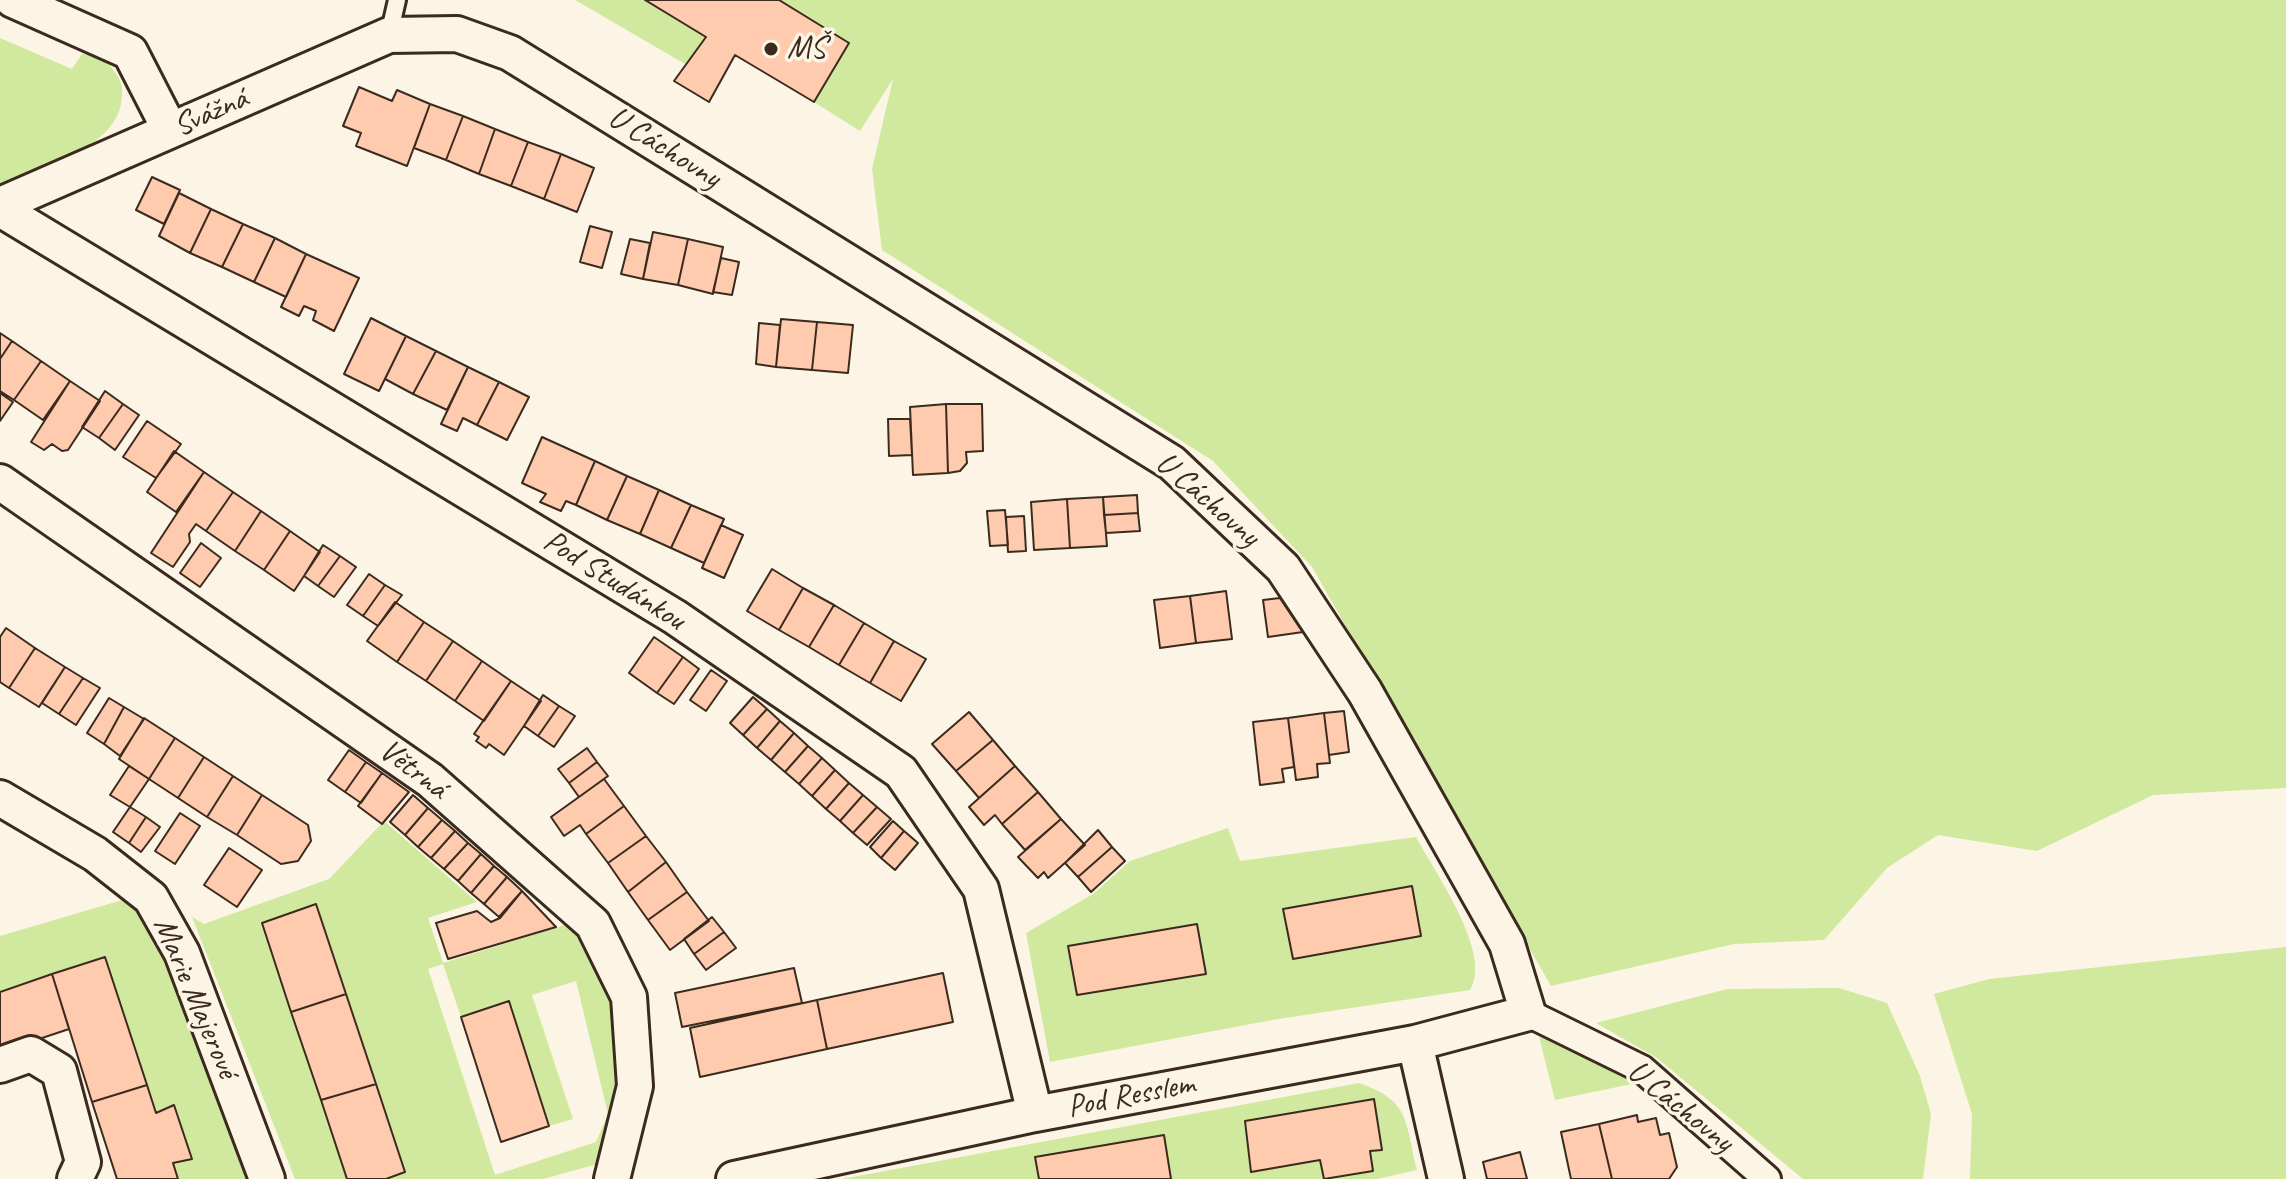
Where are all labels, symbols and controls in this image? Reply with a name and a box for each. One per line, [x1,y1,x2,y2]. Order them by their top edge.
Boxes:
place label: MŠ [787,30,826,68]
marker: MŠ [762,40,780,58]
street label: Svážná [168,80,254,146]
street label: U Cáchovny [601,99,727,197]
street label: U Cáchovny [1147,444,1267,556]
street label: Pod Studánkou [536,522,692,640]
street label: Větrná [371,732,455,808]
street label: Marie Majerové [144,912,246,1084]
street label: U Cáchovny [1619,1053,1741,1161]
street label: Pod Resslem [1064,1065,1198,1127]

